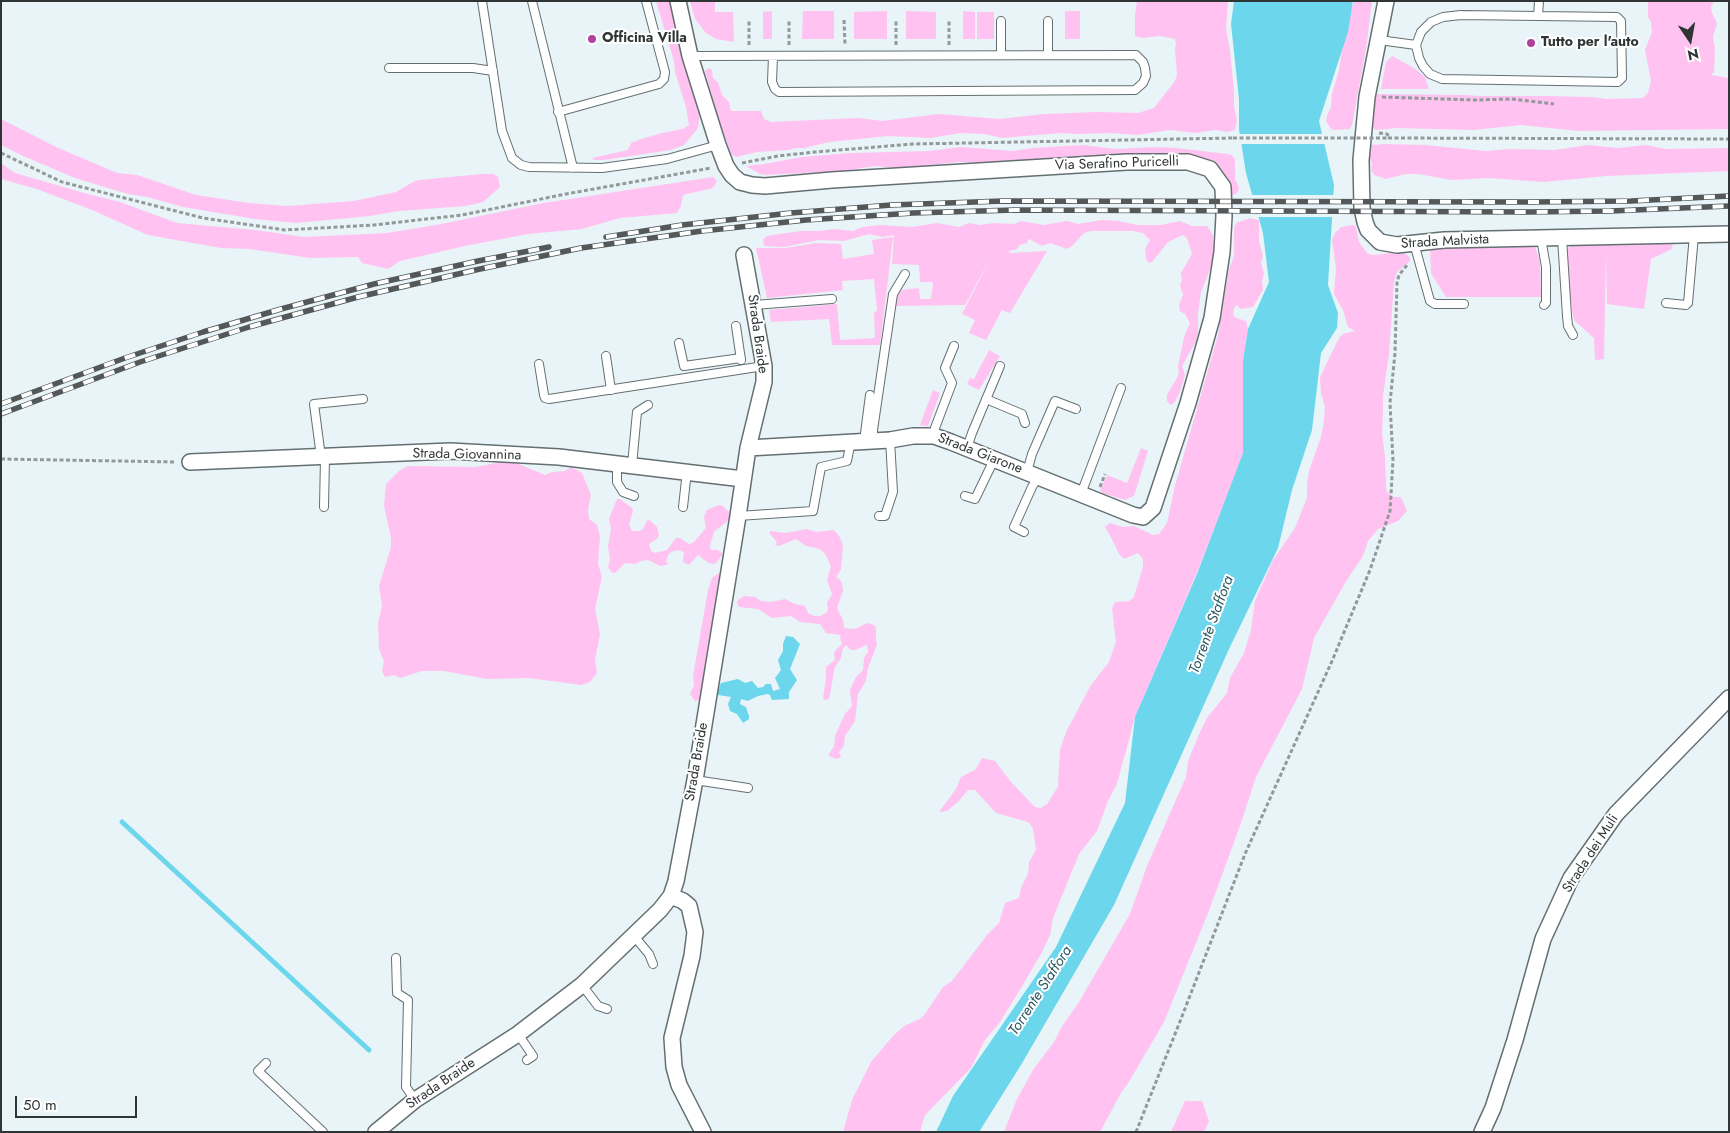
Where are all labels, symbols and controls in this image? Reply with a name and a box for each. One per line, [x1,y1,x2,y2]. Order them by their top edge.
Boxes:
north arrow [1665,15,1715,65]
place label: Officina Villa [602,31,687,47]
marker: Officina Villa [586,33,598,45]
place label: Tutto per l'auto [1541,35,1639,51]
marker: Tutto per l'auto [1525,37,1537,49]
text: N [1686,44,1701,66]
street label: Via Serafino Puricelli [1055,153,1179,175]
street label: Strada Malvista [1400,231,1490,253]
street label: Strada Braide [743,293,771,375]
street label: Strada Giarone [935,430,1025,478]
street label: Strada Giovannina [412,446,522,464]
water label: Torrente Staffora [1186,574,1238,676]
street label: Strada Braide [682,721,712,803]
street label: Strada dei Muli [1559,812,1623,896]
water label: Torrente Staffora [1005,943,1077,1039]
street label: Strada Braide [403,1055,479,1113]
scale bar [18,1086,140,1118]
text: 50 m [23,1094,57,1116]

